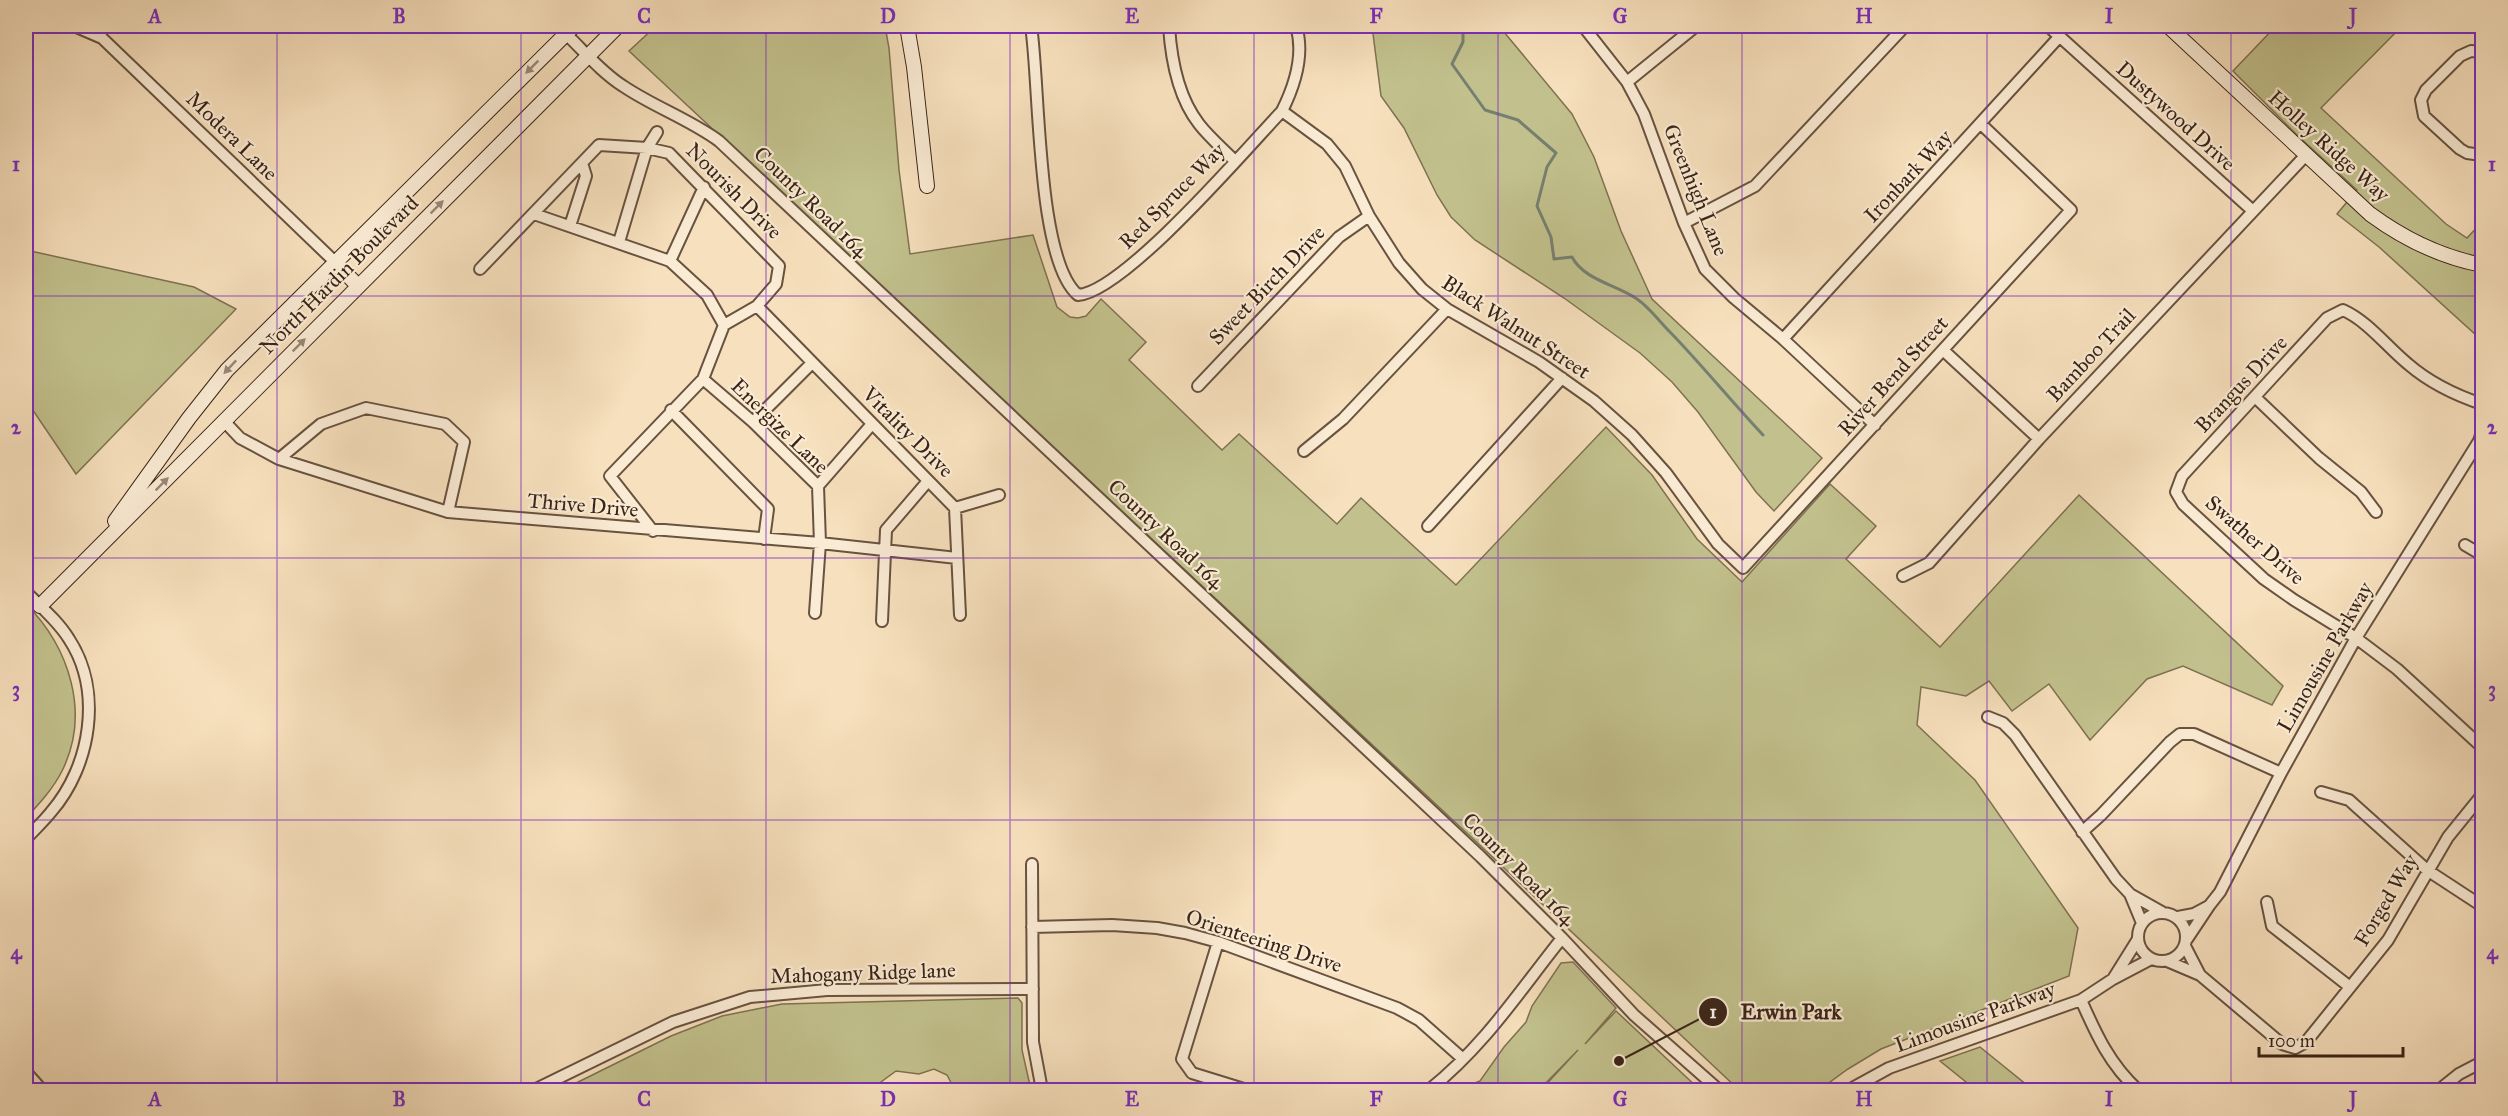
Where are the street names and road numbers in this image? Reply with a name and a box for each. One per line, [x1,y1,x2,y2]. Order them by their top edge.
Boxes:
street label: Dustywood Drive [2111,56,2241,176]
street label: Holley Ridge Way [2263,85,2396,208]
street label: Modera Lane [181,86,283,186]
street label: Greenhigh Lane [1658,120,1734,260]
street label: Ironbark Way [1859,123,1958,228]
street label: Nourish Drive [680,137,788,245]
street label: Red Spruce Way [1113,137,1231,255]
street label: County Road 164 [748,141,875,264]
street label: North Hardin Boulevard [254,190,424,360]
street label: Sweet Birch Drive [1203,220,1331,350]
street label: Black Walnut Street [1437,269,1596,385]
street label: Bamboo Trail [2041,303,2141,407]
street label: River Bend Street [1832,310,1954,441]
street label: Brangus Drive [2189,330,2293,438]
street label: Energize Lane [726,373,835,479]
street label: Vitality Drive [856,380,959,483]
street label: County Road 164 [1103,474,1230,595]
street label: Thrive Drive [527,487,640,523]
street label: Swather Drive [2200,490,2310,590]
street label: Limousine Parkway [2271,576,2379,737]
street label: County Road 164 [1457,807,1582,932]
street label: Forged Way [2348,848,2424,951]
street label: Orienteering Drive [1183,904,1345,979]
street label: Mahogany Ridge lane [770,957,956,989]
street label: Limousine Parkway [1891,975,2060,1058]

